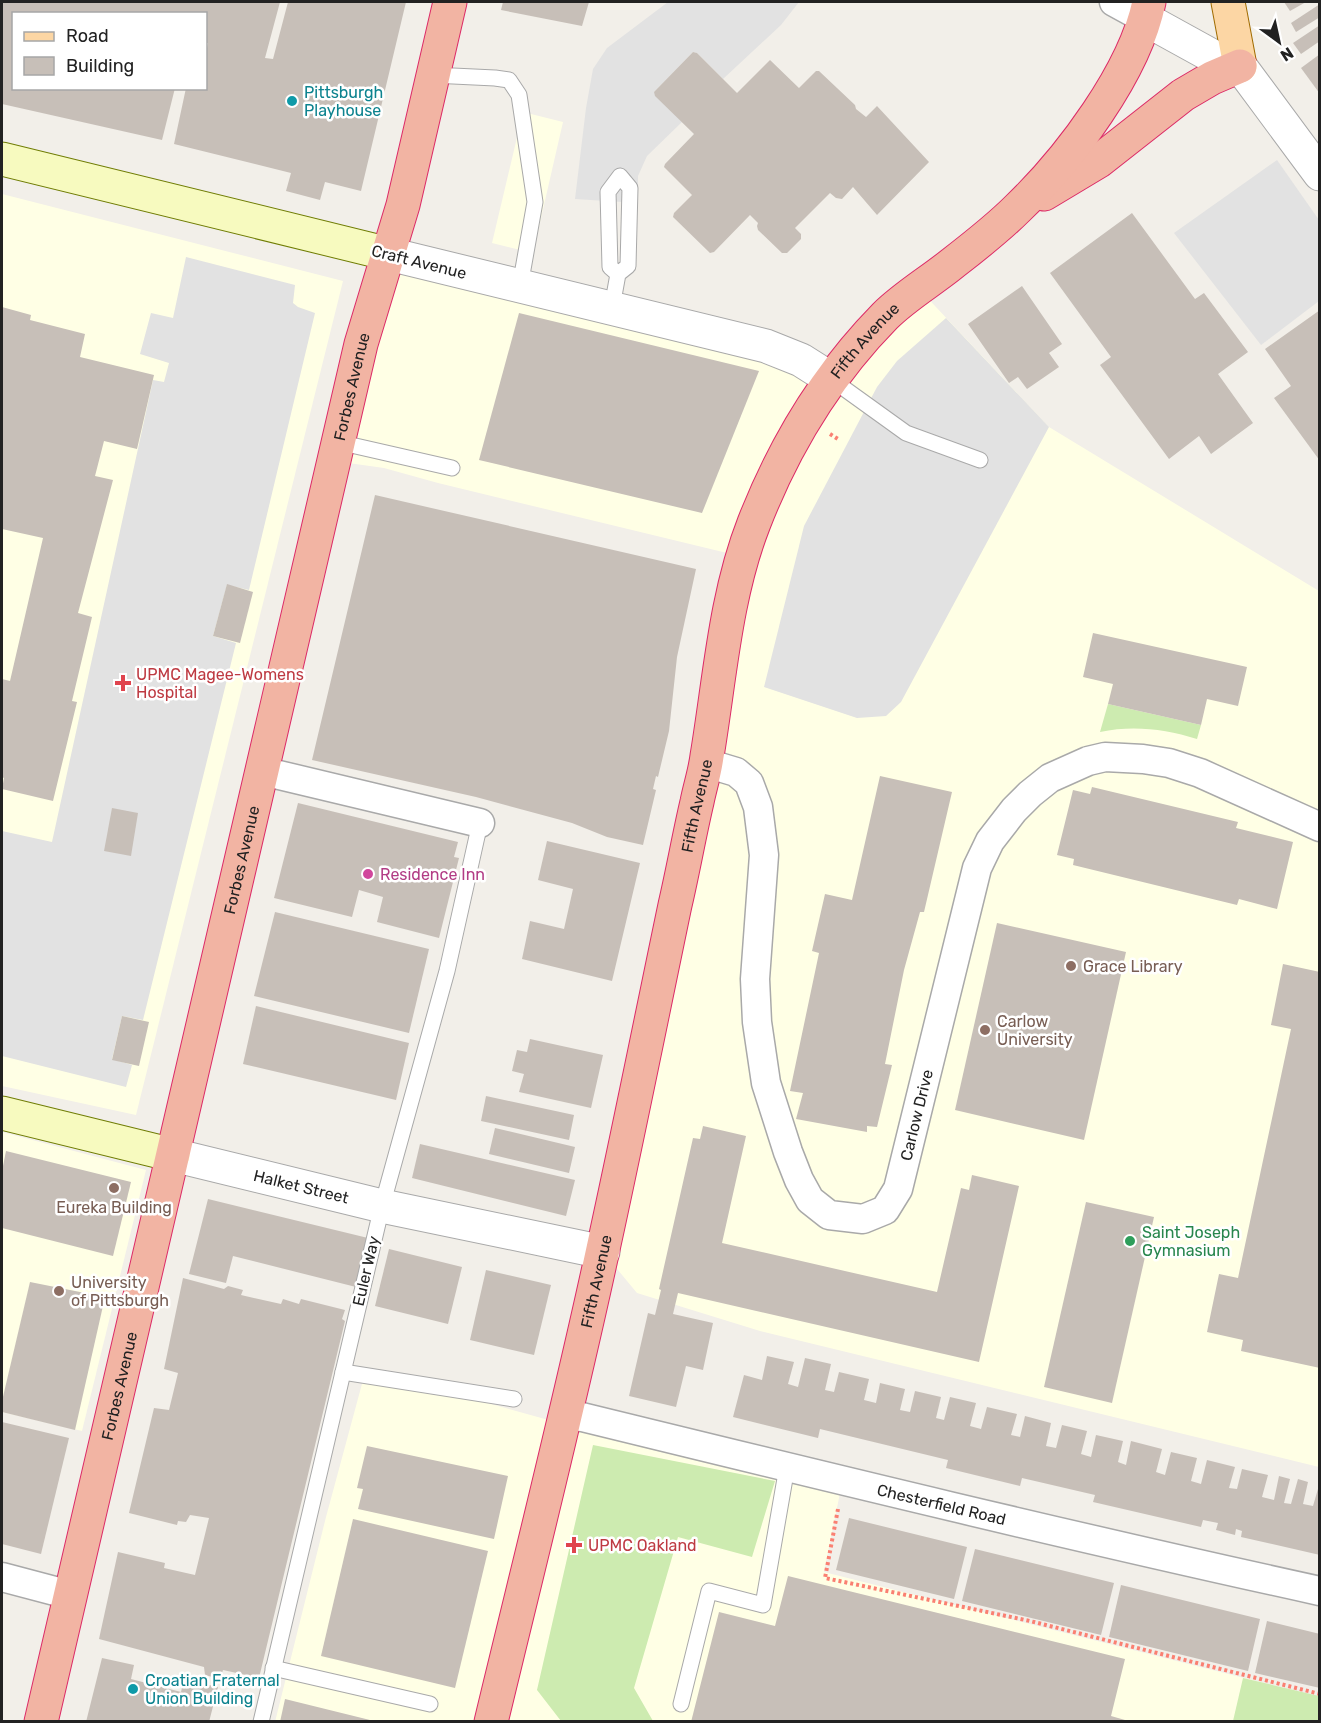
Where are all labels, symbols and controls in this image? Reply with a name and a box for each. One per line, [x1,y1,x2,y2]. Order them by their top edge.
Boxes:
legend [12,12,207,90]
north arrow [1249,12,1309,72]
text: Road [66,25,109,47]
text: N [1277,43,1297,65]
text: Building [66,55,134,77]
place label: Pittsburgh Playhouse [304,83,383,120]
marker: Pittsburgh Playhouse [285,94,299,108]
street label: Craft Avenue [369,241,469,283]
street label: Fifth Avenue [826,298,903,382]
street label: Forbes Avenue [329,330,373,443]
place label: UPMC Magee-Womens Hospital [136,665,304,702]
marker: UPMC Magee-Womens Hospital [114,674,132,692]
street label: Fifth Avenue [677,758,716,854]
street label: Forbes Avenue [219,804,263,916]
place label: Residence Inn [380,865,485,884]
marker: Residence Inn [361,867,375,881]
place label: Grace Library [1083,957,1183,976]
marker: Grace Library [1064,959,1078,973]
place label: Carlow University [997,1012,1073,1049]
marker: Carlow University [978,1023,992,1037]
street label: Carlow Drive [896,1067,937,1162]
street label: Halket Street [252,1166,351,1207]
marker: Eureka Building [107,1181,121,1195]
place label: Eureka Building [56,1198,172,1217]
place label: Saint Joseph Gymnasium [1142,1223,1240,1260]
street label: Fifth Avenue [576,1233,615,1330]
street label: Euler Way [349,1234,383,1308]
marker: Saint Joseph Gymnasium [1123,1234,1137,1248]
place label: University of Pittsburgh [71,1273,169,1310]
marker: University of Pittsburgh [52,1284,66,1298]
street label: Forbes Avenue [97,1330,141,1442]
street label: Chesterfield Road [875,1480,1008,1529]
marker: UPMC Oakland [565,1536,583,1554]
place label: UPMC Oakland [588,1536,697,1555]
place label: Croatian Fraternal Union Building [145,1671,280,1708]
marker: Croatian Fraternal Union Building [126,1682,140,1696]

